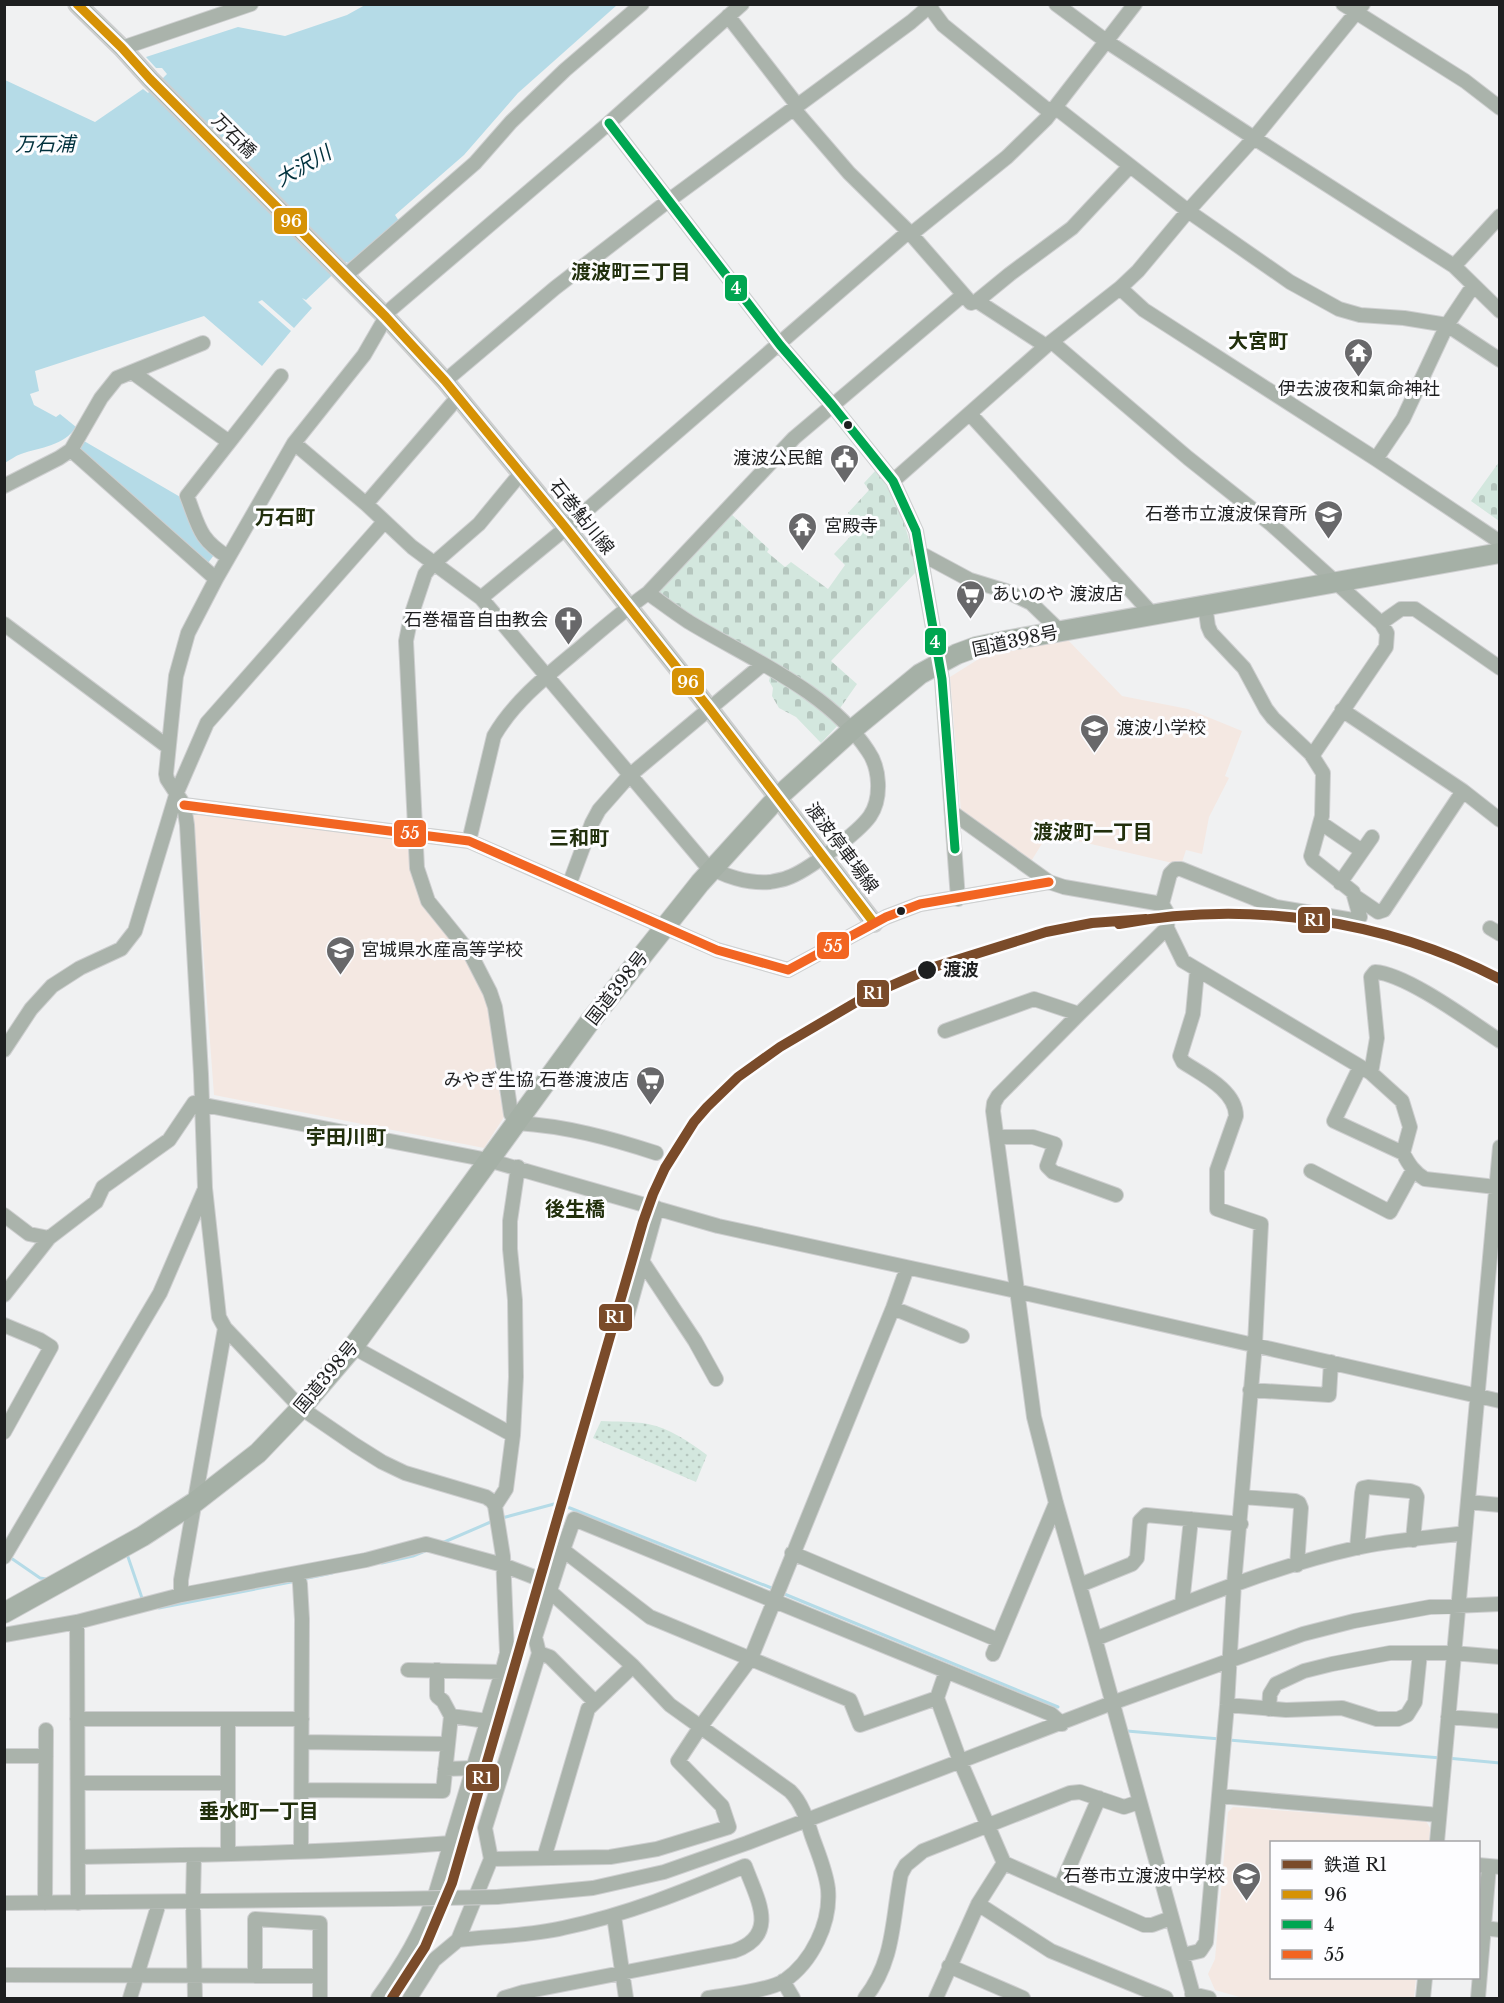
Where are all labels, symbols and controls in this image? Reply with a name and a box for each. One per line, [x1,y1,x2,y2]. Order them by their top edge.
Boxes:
street label: 万石橋 [207,109,261,163]
water label: 万石浦 [15,132,78,156]
water label: 大沢川 [271,140,337,191]
line badge: 96 [273,207,308,235]
text: 96 [280,211,302,231]
district label: 渡波町三丁目 [571,260,691,284]
line badge: 4 [724,274,748,302]
text: 4 [731,278,741,298]
district label: 大宮町 [1228,329,1288,353]
temple icon: 伊去波夜和氣命神社 [1343,336,1375,378]
place label: 伊去波夜和氣命神社 [1278,378,1440,400]
unlabelled marker [842,419,854,431]
public building icon: 渡波公民館 [828,442,860,484]
place label: 渡波公民館 [733,447,823,469]
street label: 石巻鮎川線 [545,475,619,559]
school or university icon: 石巻市立渡波保育所 [1312,498,1344,540]
place label: 石巻市立渡波保育所 [1145,503,1307,525]
district label: 万石町 [255,505,315,529]
temple icon: 宮殿寺 [787,510,819,552]
place label: 宮殿寺 [824,515,878,537]
supermarket icon: あいのや 渡波店 [955,578,987,620]
place label: あいのや 渡波店 [992,583,1123,605]
church icon: 石巻福音自由教会 [553,604,585,646]
place label: 石巻福音自由教会 [404,609,548,631]
street label: 国道398号 [970,621,1060,661]
line badge: 4 [924,627,947,656]
text: 4 [930,632,940,652]
line badge: 96 [671,667,705,696]
text: 96 [677,672,699,692]
school or university icon: 渡波小学校 [1079,712,1111,754]
place label: 渡波小学校 [1116,717,1206,739]
street label: 渡波停車場線 [801,798,883,898]
line badge: 55 [393,819,427,848]
district label: 渡波町一丁目 [1033,820,1153,844]
text: 55 [400,823,420,843]
district label: 三和町 [549,826,609,850]
unlabelled marker [895,905,907,917]
line badge: R1 [1297,906,1331,934]
text: R1 [1304,910,1324,930]
line badge: 55 [816,931,850,960]
school or university icon: 宮城県水産高等学校 [324,934,356,976]
text: 55 [823,936,843,956]
place label: 宮城県水産高等学校 [361,939,523,961]
street label: 国道398号 [581,947,653,1029]
marker: 渡波 [916,959,938,981]
place label: 渡波 [943,959,979,981]
line badge: R1 [856,979,890,1008]
text: R1 [863,983,883,1003]
supermarket icon: みやぎ生協 石巻渡波店 [634,1064,666,1106]
place label: みやぎ生協 石巻渡波店 [444,1069,629,1091]
district label: 宇田川町 [306,1125,386,1149]
district label: 後生橋 [545,1197,605,1221]
line badge: R1 [598,1303,633,1332]
text: R1 [605,1307,625,1327]
street label: 国道398号 [289,1336,363,1418]
line badge: R1 [465,1763,500,1792]
text: R1 [472,1768,492,1788]
district label: 垂水町一丁目 [199,1799,319,1823]
legend [1270,1841,1480,1979]
text: 鉄道 R1 [1324,1854,1387,1876]
school or university icon: 石巻市立渡波中学校 [1230,1860,1262,1902]
place label: 石巻市立渡波中学校 [1063,1865,1225,1887]
text: 96 [1324,1884,1347,1906]
text: 4 [1324,1914,1335,1936]
text: 55 [1324,1944,1344,1966]

